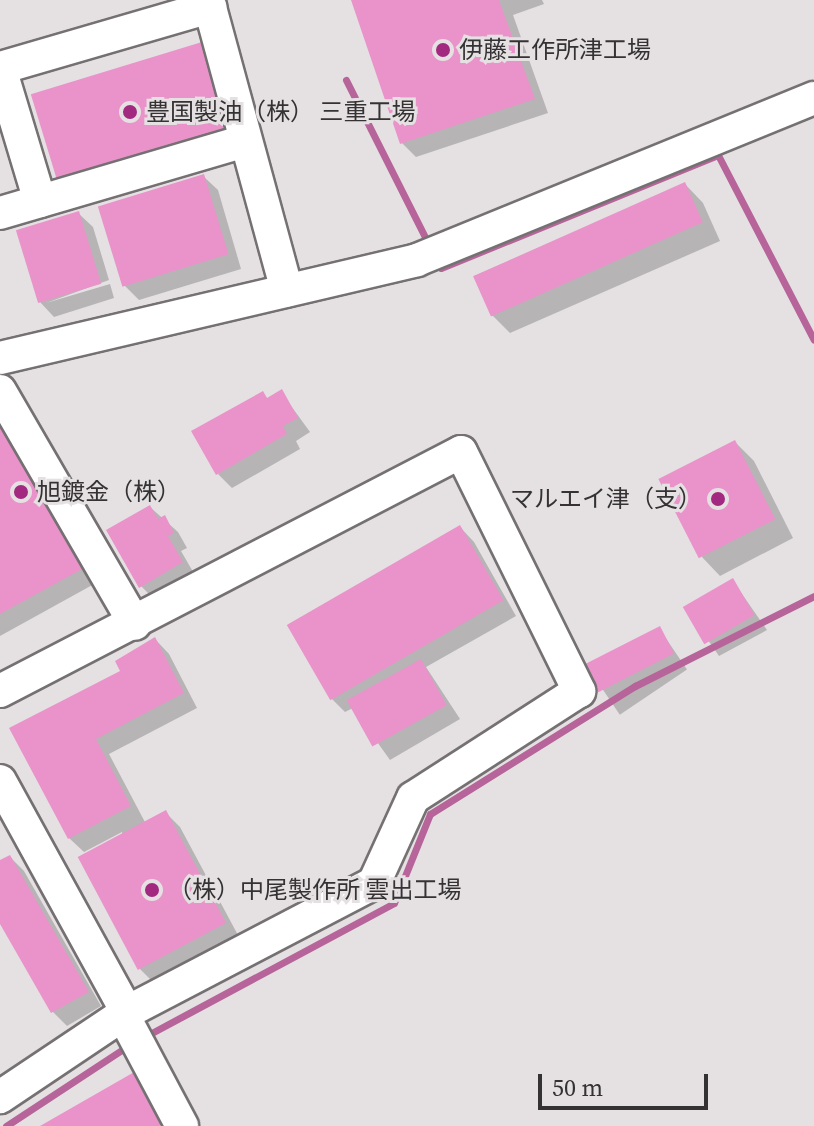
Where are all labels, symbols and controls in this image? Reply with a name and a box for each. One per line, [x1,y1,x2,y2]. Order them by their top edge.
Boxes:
place label: 伊藤工作所津工場 [459,36,651,64]
marker: 伊藤工作所津工場 [434,41,452,59]
place label: 豊国製油（株） 三重工場 [146,98,416,126]
marker: 豊国製油（株） 三重工場 [121,103,139,121]
place label: 旭鍍金（株） [37,478,181,506]
marker: 旭鍍金（株） [12,483,30,501]
place label: マルエイ津（支） [510,485,702,513]
marker: マルエイ津（支） [709,490,727,508]
place label: （株）中尾製作所 雲出工場 [168,876,462,904]
marker: （株）中尾製作所 雲出工場 [143,881,161,899]
scale bar [542,1058,712,1108]
text: 50 m [552,1071,603,1104]

